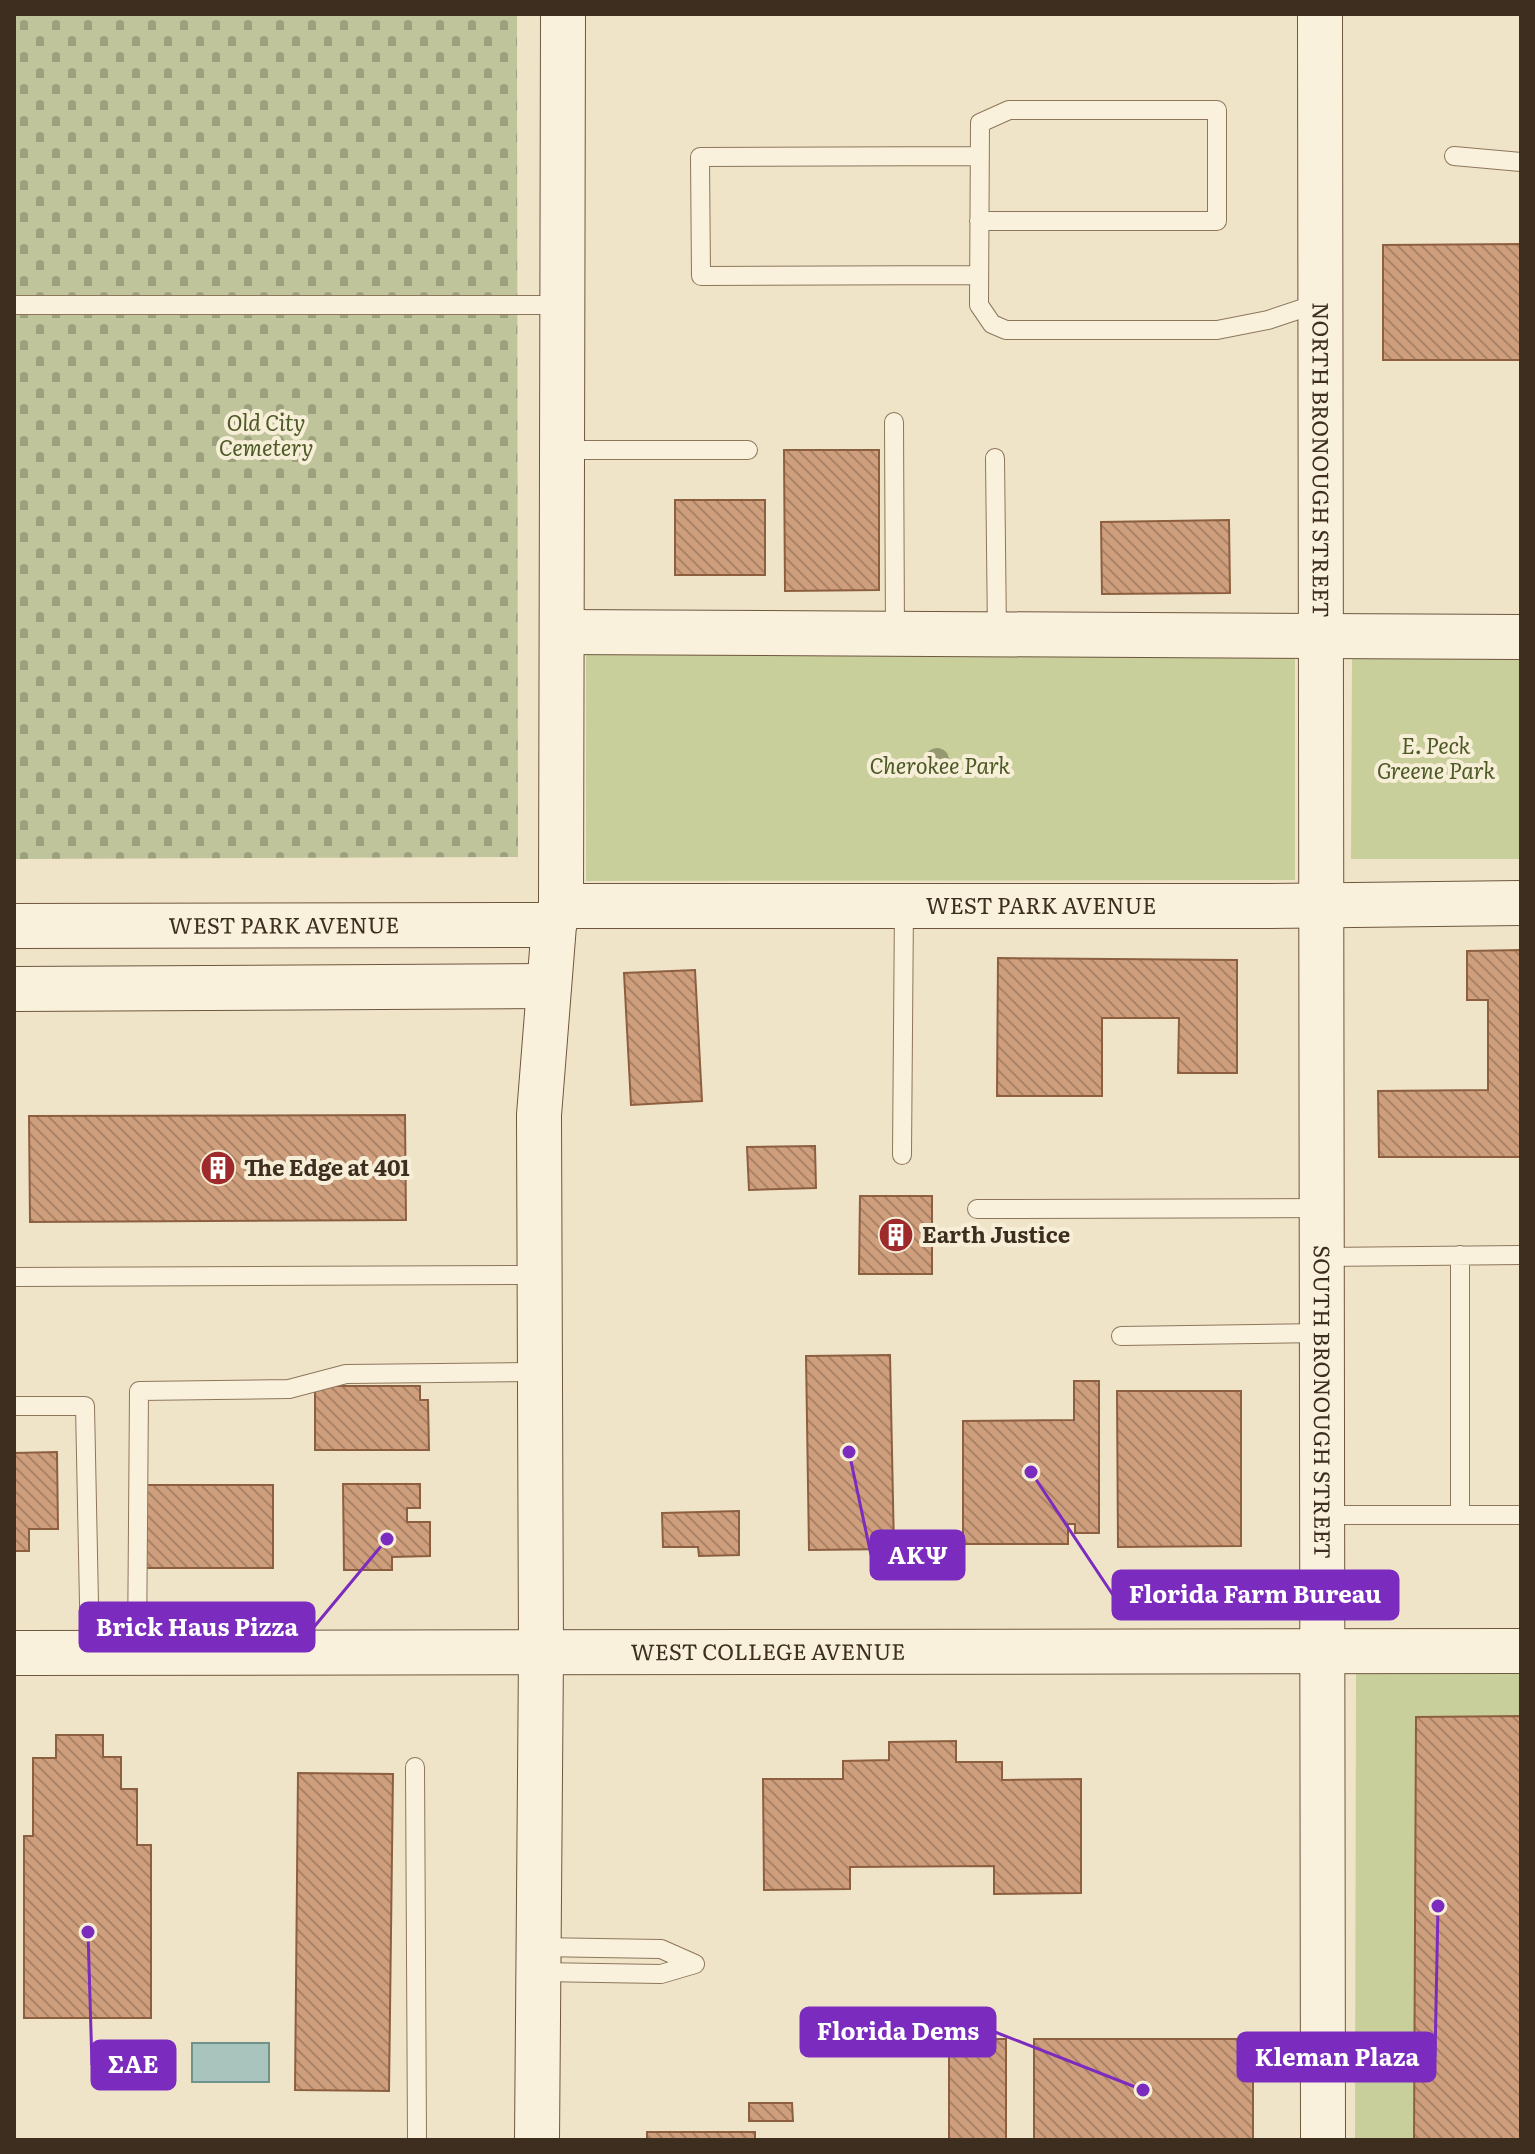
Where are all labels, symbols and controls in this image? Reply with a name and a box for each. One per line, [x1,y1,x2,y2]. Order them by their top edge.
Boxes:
street label: NORTH BRONOUGH STREET [1305,302,1339,618]
park label: Old City Cemetery [219,405,313,463]
park label: E. Peck Greene Park [1377,728,1495,786]
park label: Cherokee Park [870,748,1010,781]
street label: WEST PARK AVENUE [926,888,1156,921]
street label: WEST PARK AVENUE [169,907,399,941]
building icon: The Edge at 401 [199,1149,237,1187]
place label: The Edge at 401 [244,1150,410,1183]
building icon: Earth Justice [877,1216,915,1254]
place label: Earth Justice [922,1217,1070,1250]
street label: SOUTH BRONOUGH STREET [1307,1245,1340,1559]
callout: AKΨ [871,1531,964,1579]
text: AKΨ [888,1536,948,1571]
callout: Florida Farm Bureau [1113,1571,1398,1619]
text: Florida Farm Bureau [1129,1575,1381,1610]
callout: Brick Haus Pizza [80,1603,314,1651]
text: Brick Haus Pizza [96,1608,298,1643]
street label: WEST COLLEGE AVENUE [631,1634,905,1667]
callout: Florida Dems [801,2008,995,2056]
text: Florida Dems [817,2012,979,2047]
callout: Kleman Plaza [1238,2033,1435,2081]
text: Kleman Plaza [1255,2038,1419,2073]
callout: ΣΑΕ [92,2041,175,2089]
text: ΣΑΕ [108,2045,158,2080]

